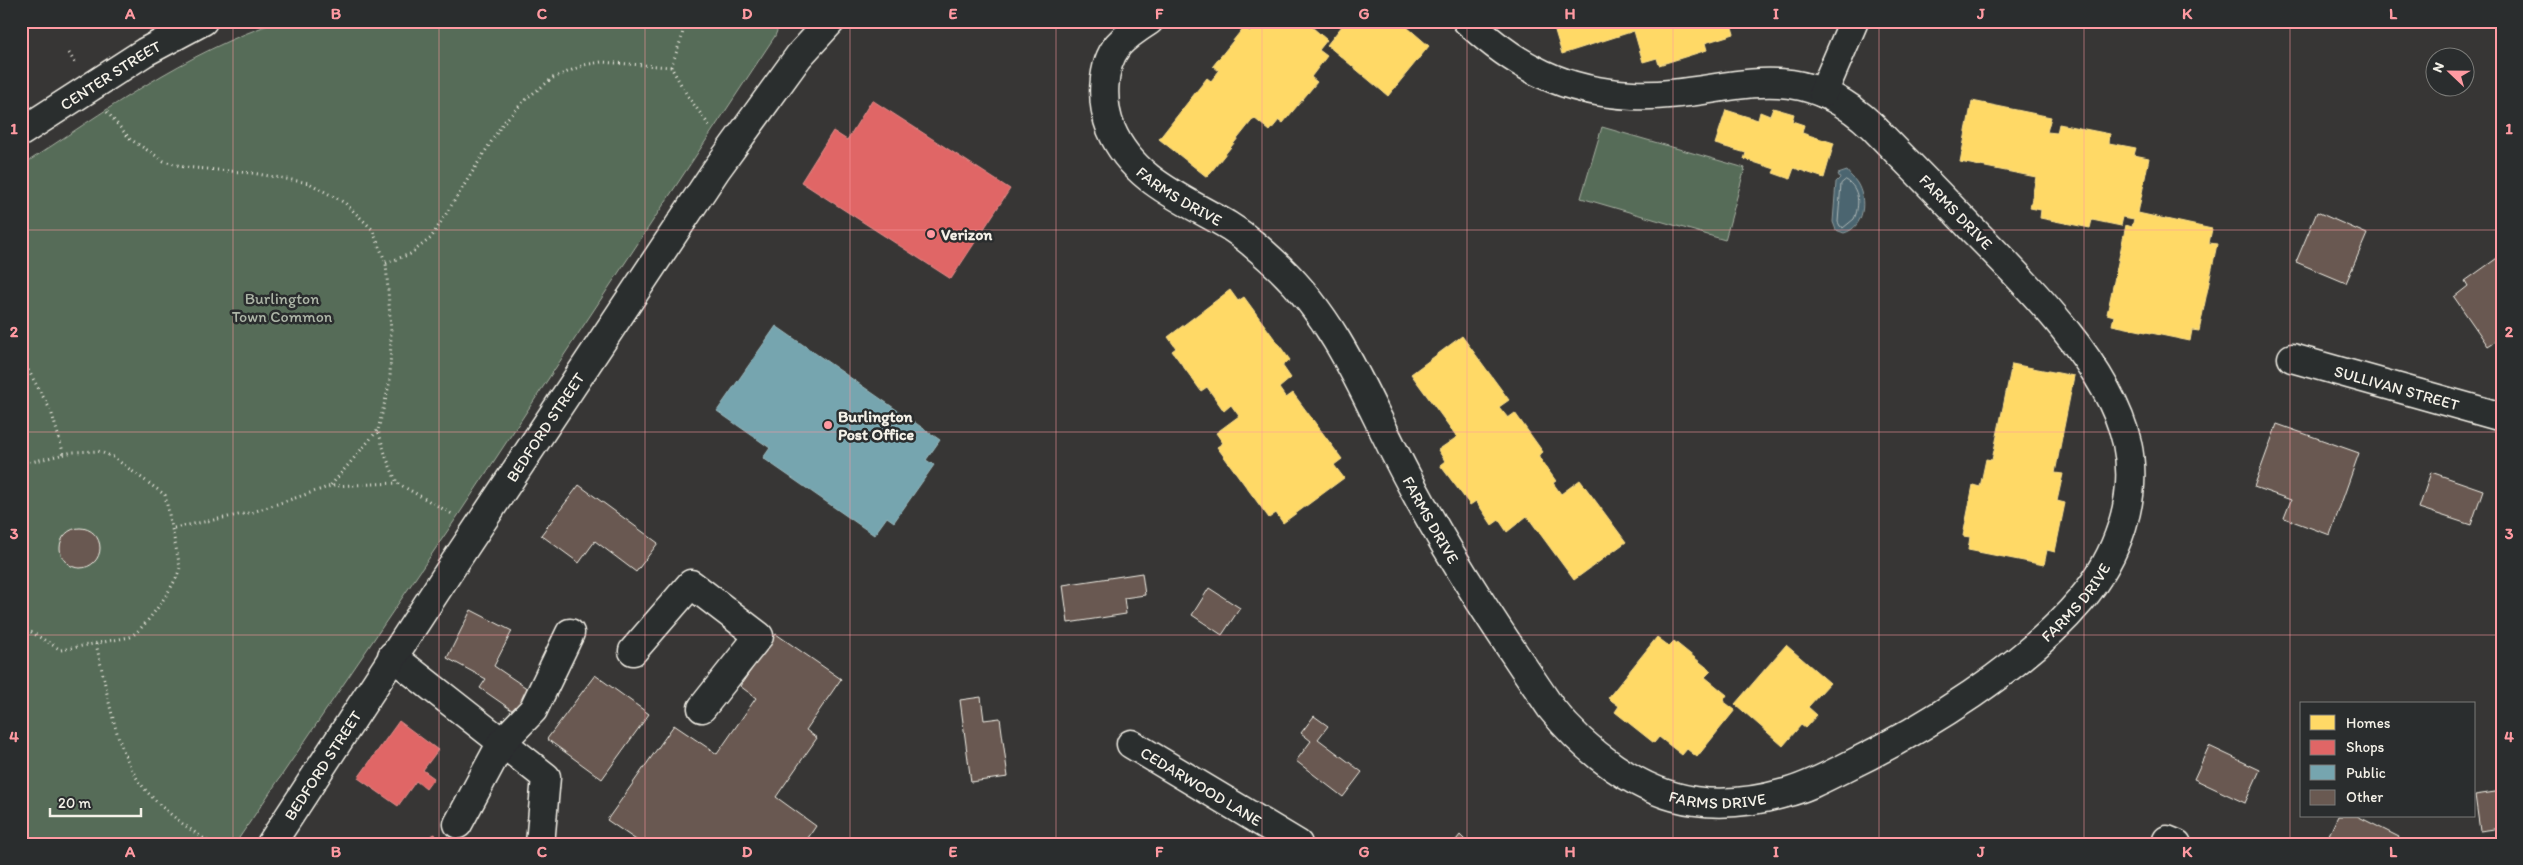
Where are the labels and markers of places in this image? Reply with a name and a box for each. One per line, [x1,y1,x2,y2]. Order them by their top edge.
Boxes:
place label: Verizon [941,225,993,244]
marker: Verizon [925,228,937,240]
place label: Burlington Post Office [838,407,914,444]
marker: Burlington Post Office [822,419,834,431]

